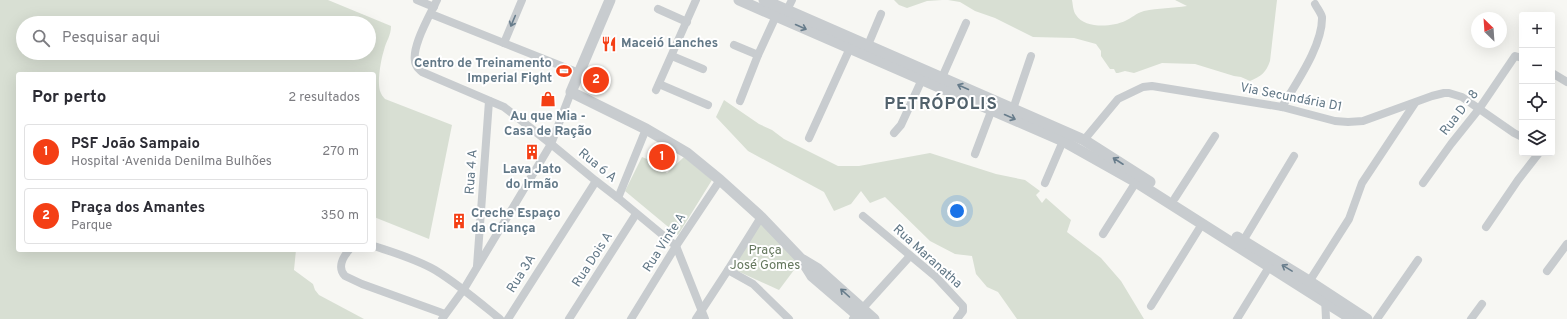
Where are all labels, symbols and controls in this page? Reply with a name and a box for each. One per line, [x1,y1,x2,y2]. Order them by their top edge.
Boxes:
north arrow [1471,12,1507,48]
map controls [1519,12,1555,156]
button: + [1519,12,1555,48]
one-way arrow [509,15,516,27]
search box [16,16,376,60]
one-way arrow [795,23,807,31]
icon: search [30,27,52,49]
text: Pesquisar aqui [62,29,160,48]
restaurant icon: Maceió Lanches [600,35,618,53]
place label: Maceió Lanches [621,36,718,52]
button: − [1519,48,1555,84]
place label: Centro de Treinamento Imperial Fight [414,56,552,87]
sports icon: Centro de Treinamento Imperial Fight [555,62,573,80]
pin: 2 [583,65,609,95]
street label: Via Secundária D1 [1239,80,1343,116]
one-way arrow [958,83,970,90]
button: locate [1519,84,1555,120]
text: Por perto [32,87,106,109]
street label: Rua D - 8 [1437,87,1483,139]
text: 2 resultados [288,90,360,106]
shop icon: Au que Mia - Casa de Ração [539,90,557,108]
district label: PETRÓPOLIS [884,93,998,116]
place label: Au que Mia - Casa de Ração [504,109,592,140]
one-way arrow [1004,114,1016,121]
button: layers [1519,120,1555,156]
text: PSF João Sampaio [71,135,200,154]
pin: 1 [649,142,675,172]
building icon: Lava Jato do Irmão [523,143,541,161]
text: 1 [43,144,49,160]
text: 270 m [322,144,359,160]
street label: Rua 6 A [575,146,620,186]
street label: Rua 4 A [462,149,482,195]
text: Hospital · Avenida Denilma Bulhões [71,154,272,170]
one-way arrow [1112,157,1124,165]
place label: Lava Jato do Irmão [503,162,561,193]
text: Praça dos Amantes [71,199,205,218]
your location [947,201,967,221]
place label: Creche Espaço da Criança [471,206,561,237]
text: 2 [42,208,50,224]
text: 350 m [321,208,359,224]
street label: Rua Vinte A [640,210,690,276]
building icon: Creche Espaço da Criança [450,212,468,230]
text: Parque [71,218,112,234]
street label: Rua Maranatha [889,222,965,292]
street label: Rua Dois A [569,229,617,291]
park label: Praça José Gomes [730,243,800,274]
street label: Rua 3A [504,252,540,296]
one-way arrow [1281,263,1293,271]
one-way arrow [841,289,851,298]

